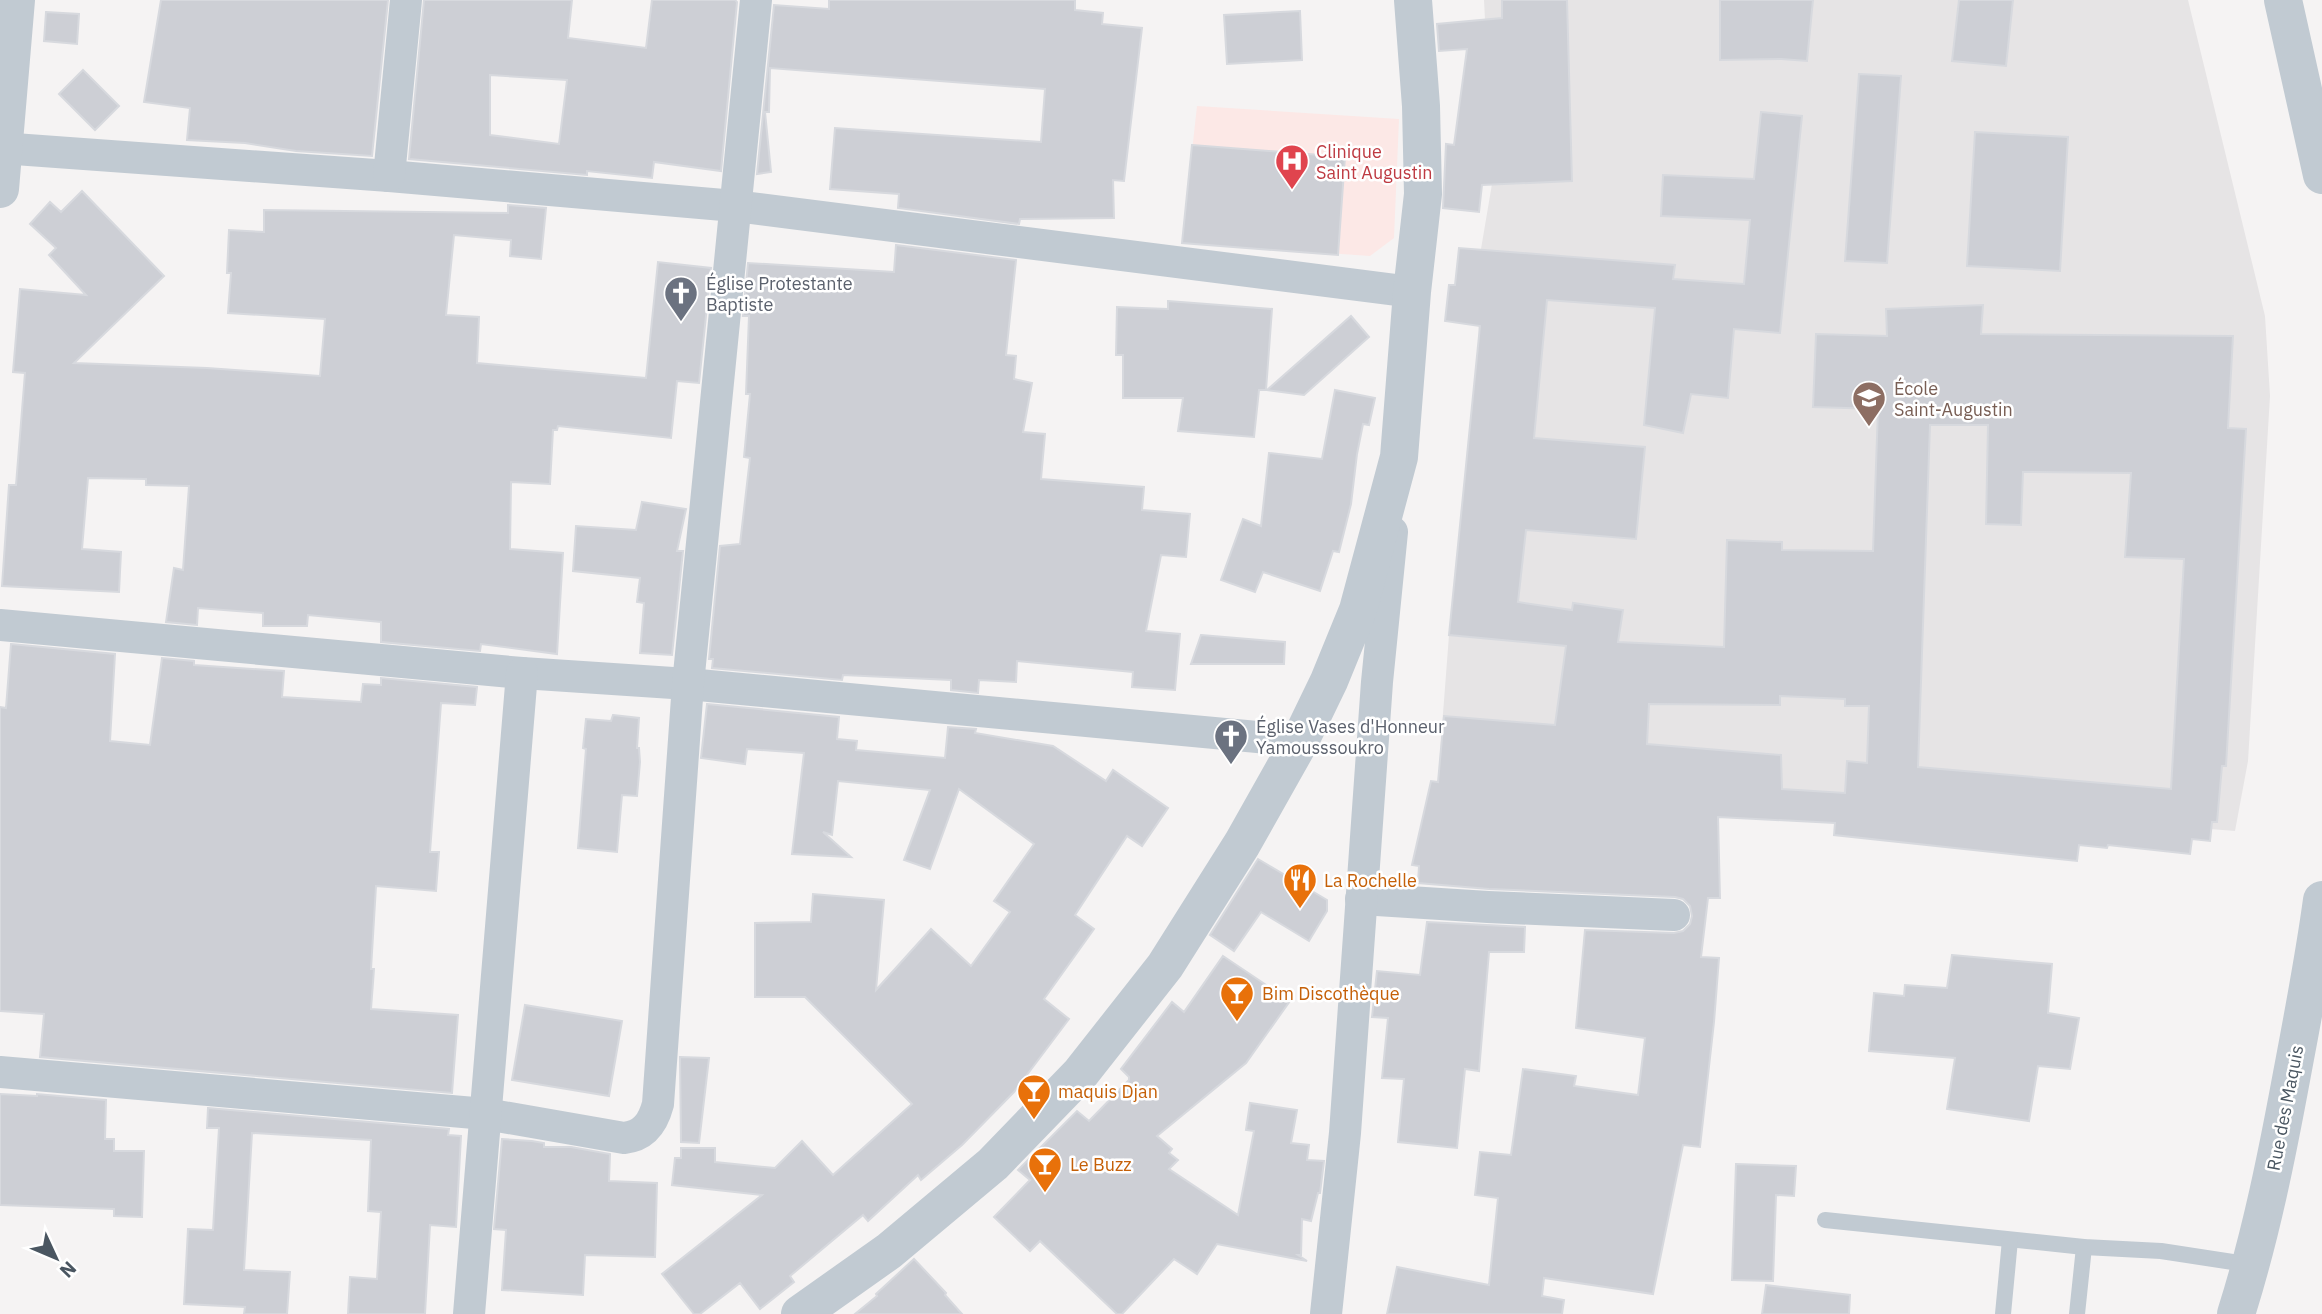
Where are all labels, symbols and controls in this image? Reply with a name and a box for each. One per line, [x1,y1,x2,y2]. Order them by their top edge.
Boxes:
place label: Clinique Saint Augustin [1316,140,1432,184]
hospital icon: Clinique Saint Augustin [1273,142,1311,191]
place label: Église Protestante Baptiste [706,272,853,316]
church icon: Église Protestante Baptiste [662,274,700,323]
place label: École Saint-Augustin [1894,377,2013,421]
school or university icon: École Saint-Augustin [1850,379,1888,428]
place label: Église Vases d'Honneur Yamousssoukro [1256,715,1445,759]
church icon: Église Vases d'Honneur Yamousssoukro [1212,717,1250,766]
restaurant icon: La Rochelle [1281,861,1319,910]
place label: La Rochelle [1324,869,1417,892]
bar icon: Bim Discothèque [1218,974,1256,1023]
place label: Bim Discothèque [1262,982,1400,1005]
street label: Rue des Maquis [2262,1043,2308,1173]
bar icon: maquis Djan [1015,1072,1053,1121]
place label: maquis Djan [1058,1080,1158,1103]
bar icon: Le Buzz [1026,1145,1064,1194]
place label: Le Buzz [1070,1153,1132,1176]
north arrow [21,1223,91,1293]
text: N [55,1257,82,1283]

